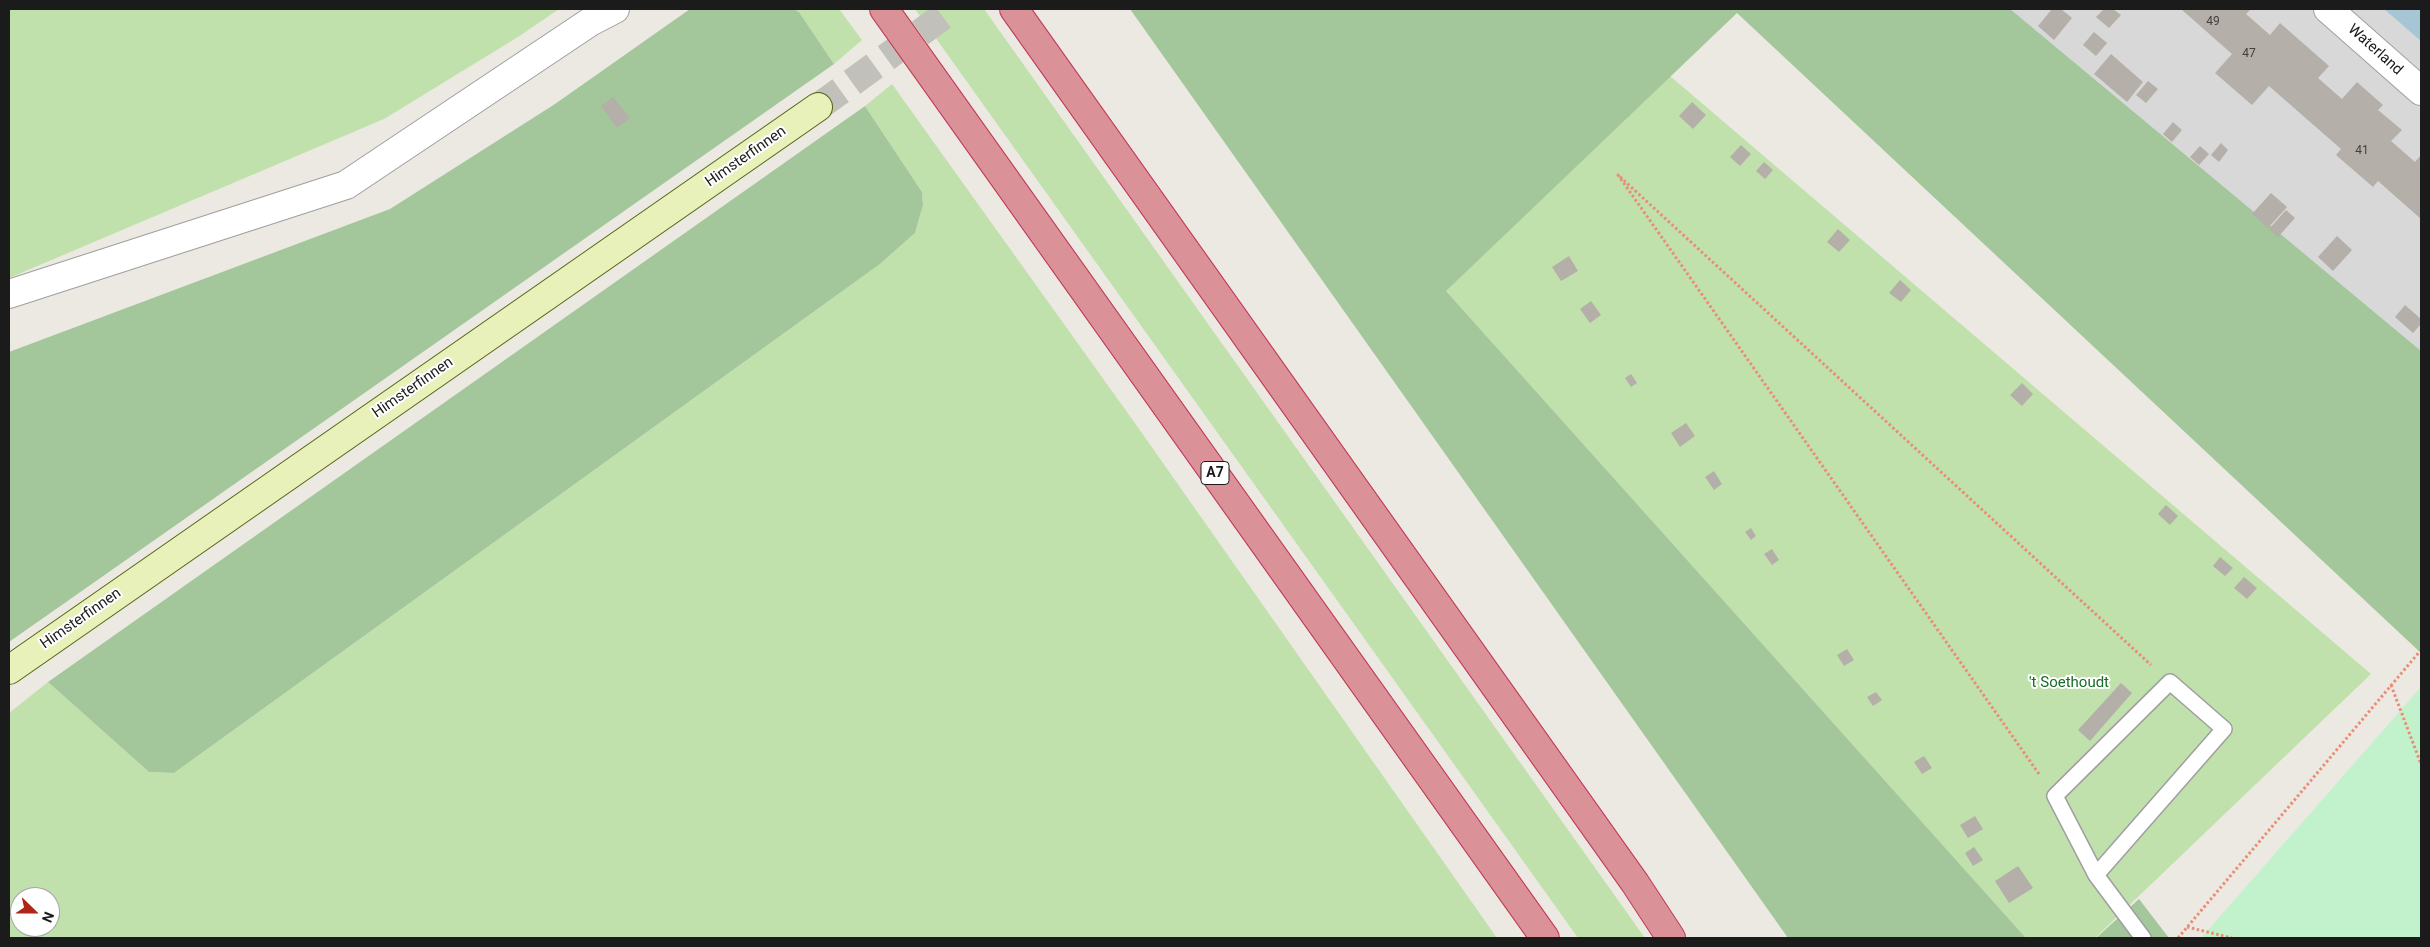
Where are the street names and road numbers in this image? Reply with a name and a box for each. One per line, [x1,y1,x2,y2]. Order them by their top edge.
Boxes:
street label: Waterland [2344,21,2406,79]
street label: Himsterfinnen [702,123,790,191]
street label: Himsterfinnen [369,354,457,422]
road number: A7 [1201,462,1229,484]
street label: Himsterfinnen [37,585,125,653]

